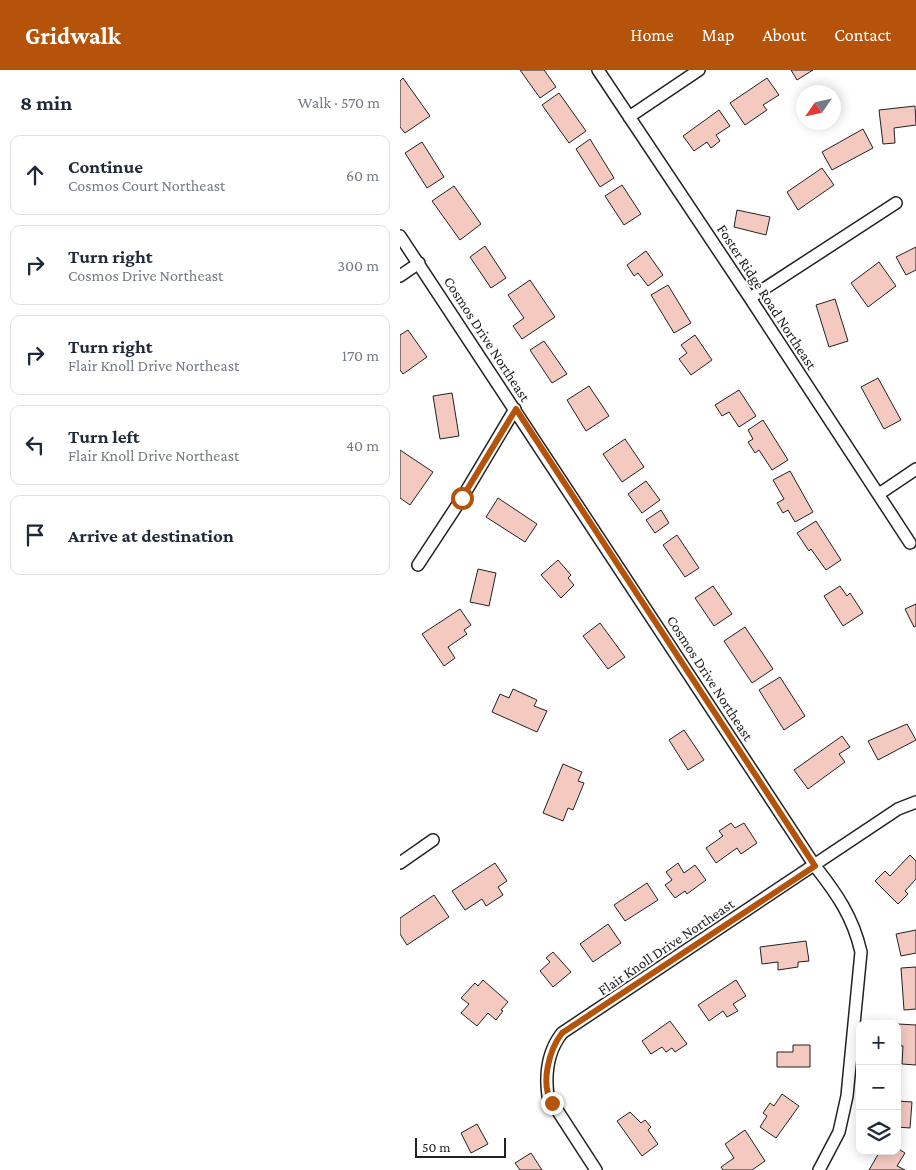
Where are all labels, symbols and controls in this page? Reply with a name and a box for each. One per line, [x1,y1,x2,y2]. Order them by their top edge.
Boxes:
text: Gridwalk [25,22,121,49]
text: Home [631,25,674,45]
text: Map [702,25,734,45]
text: About [762,25,806,45]
text: Contact [834,25,891,45]
north arrow [796,85,841,130]
text: 8 min [20,91,72,115]
text: Walk · 570 m [298,94,380,111]
text: Continue [68,156,143,177]
icon: ahead [21,161,49,189]
text: 60 m [346,167,379,184]
text: Cosmos Court Northeast [68,177,225,194]
street label: Foster Ridge Road Northeast [713,221,821,374]
text: Turn right [68,246,153,267]
icon: right [21,251,49,279]
text: 300 m [337,257,379,274]
text: Cosmos Drive Northeast [68,267,223,284]
street label: Cosmos Drive Northeast [441,274,534,405]
text: Turn right [68,336,153,357]
icon: right [21,341,49,369]
text: 170 m [342,347,379,364]
text: Flair Knoll Drive Northeast [68,357,239,374]
text: Turn left [68,426,140,447]
icon: left [21,431,49,459]
text: 40 m [346,437,379,454]
text: Flair Knoll Drive Northeast [68,447,239,464]
route start [451,487,474,510]
icon: arrive [21,521,49,549]
text: Arrive at destination [68,525,234,546]
street label: Cosmos Drive Northeast [664,613,757,744]
street label: Flair Knoll Drive Northeast [595,895,738,999]
map controls [856,1020,901,1155]
button: + [856,1020,901,1065]
button: − [856,1065,901,1110]
route end [541,1092,564,1115]
button: layers [856,1110,901,1155]
scale bar [415,1135,506,1158]
text: 50 m [422,1139,450,1155]

